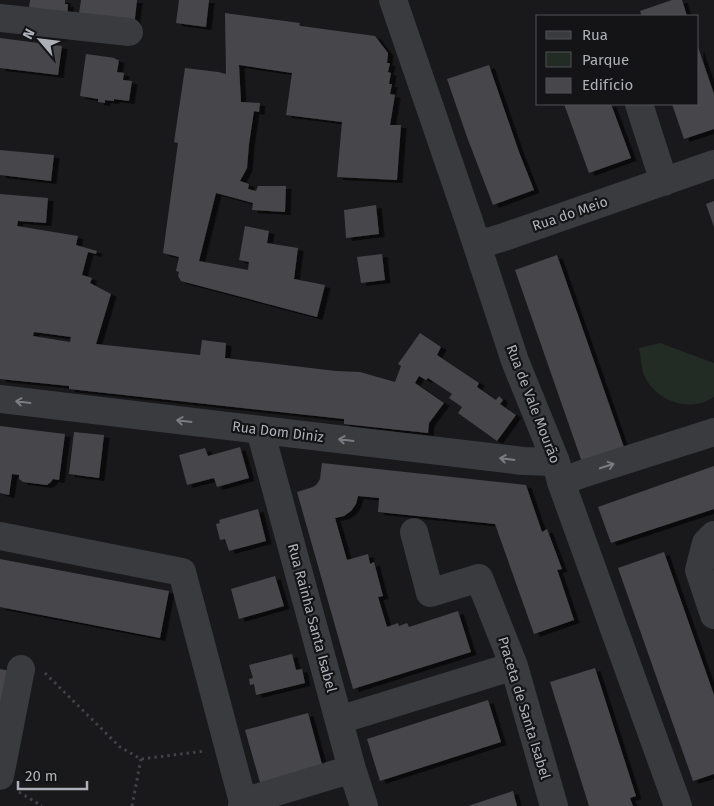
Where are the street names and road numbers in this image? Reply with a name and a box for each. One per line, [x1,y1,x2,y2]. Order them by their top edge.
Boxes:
street label: Rua do Meio [530,193,610,235]
street label: Rua de Vale Mourão [503,342,563,466]
street label: Rua Dom Diniz [231,418,325,446]
street label: Rua Rainha Santa Isabel [284,542,340,694]
street label: Praceta de Santa Isabel [494,635,554,781]

